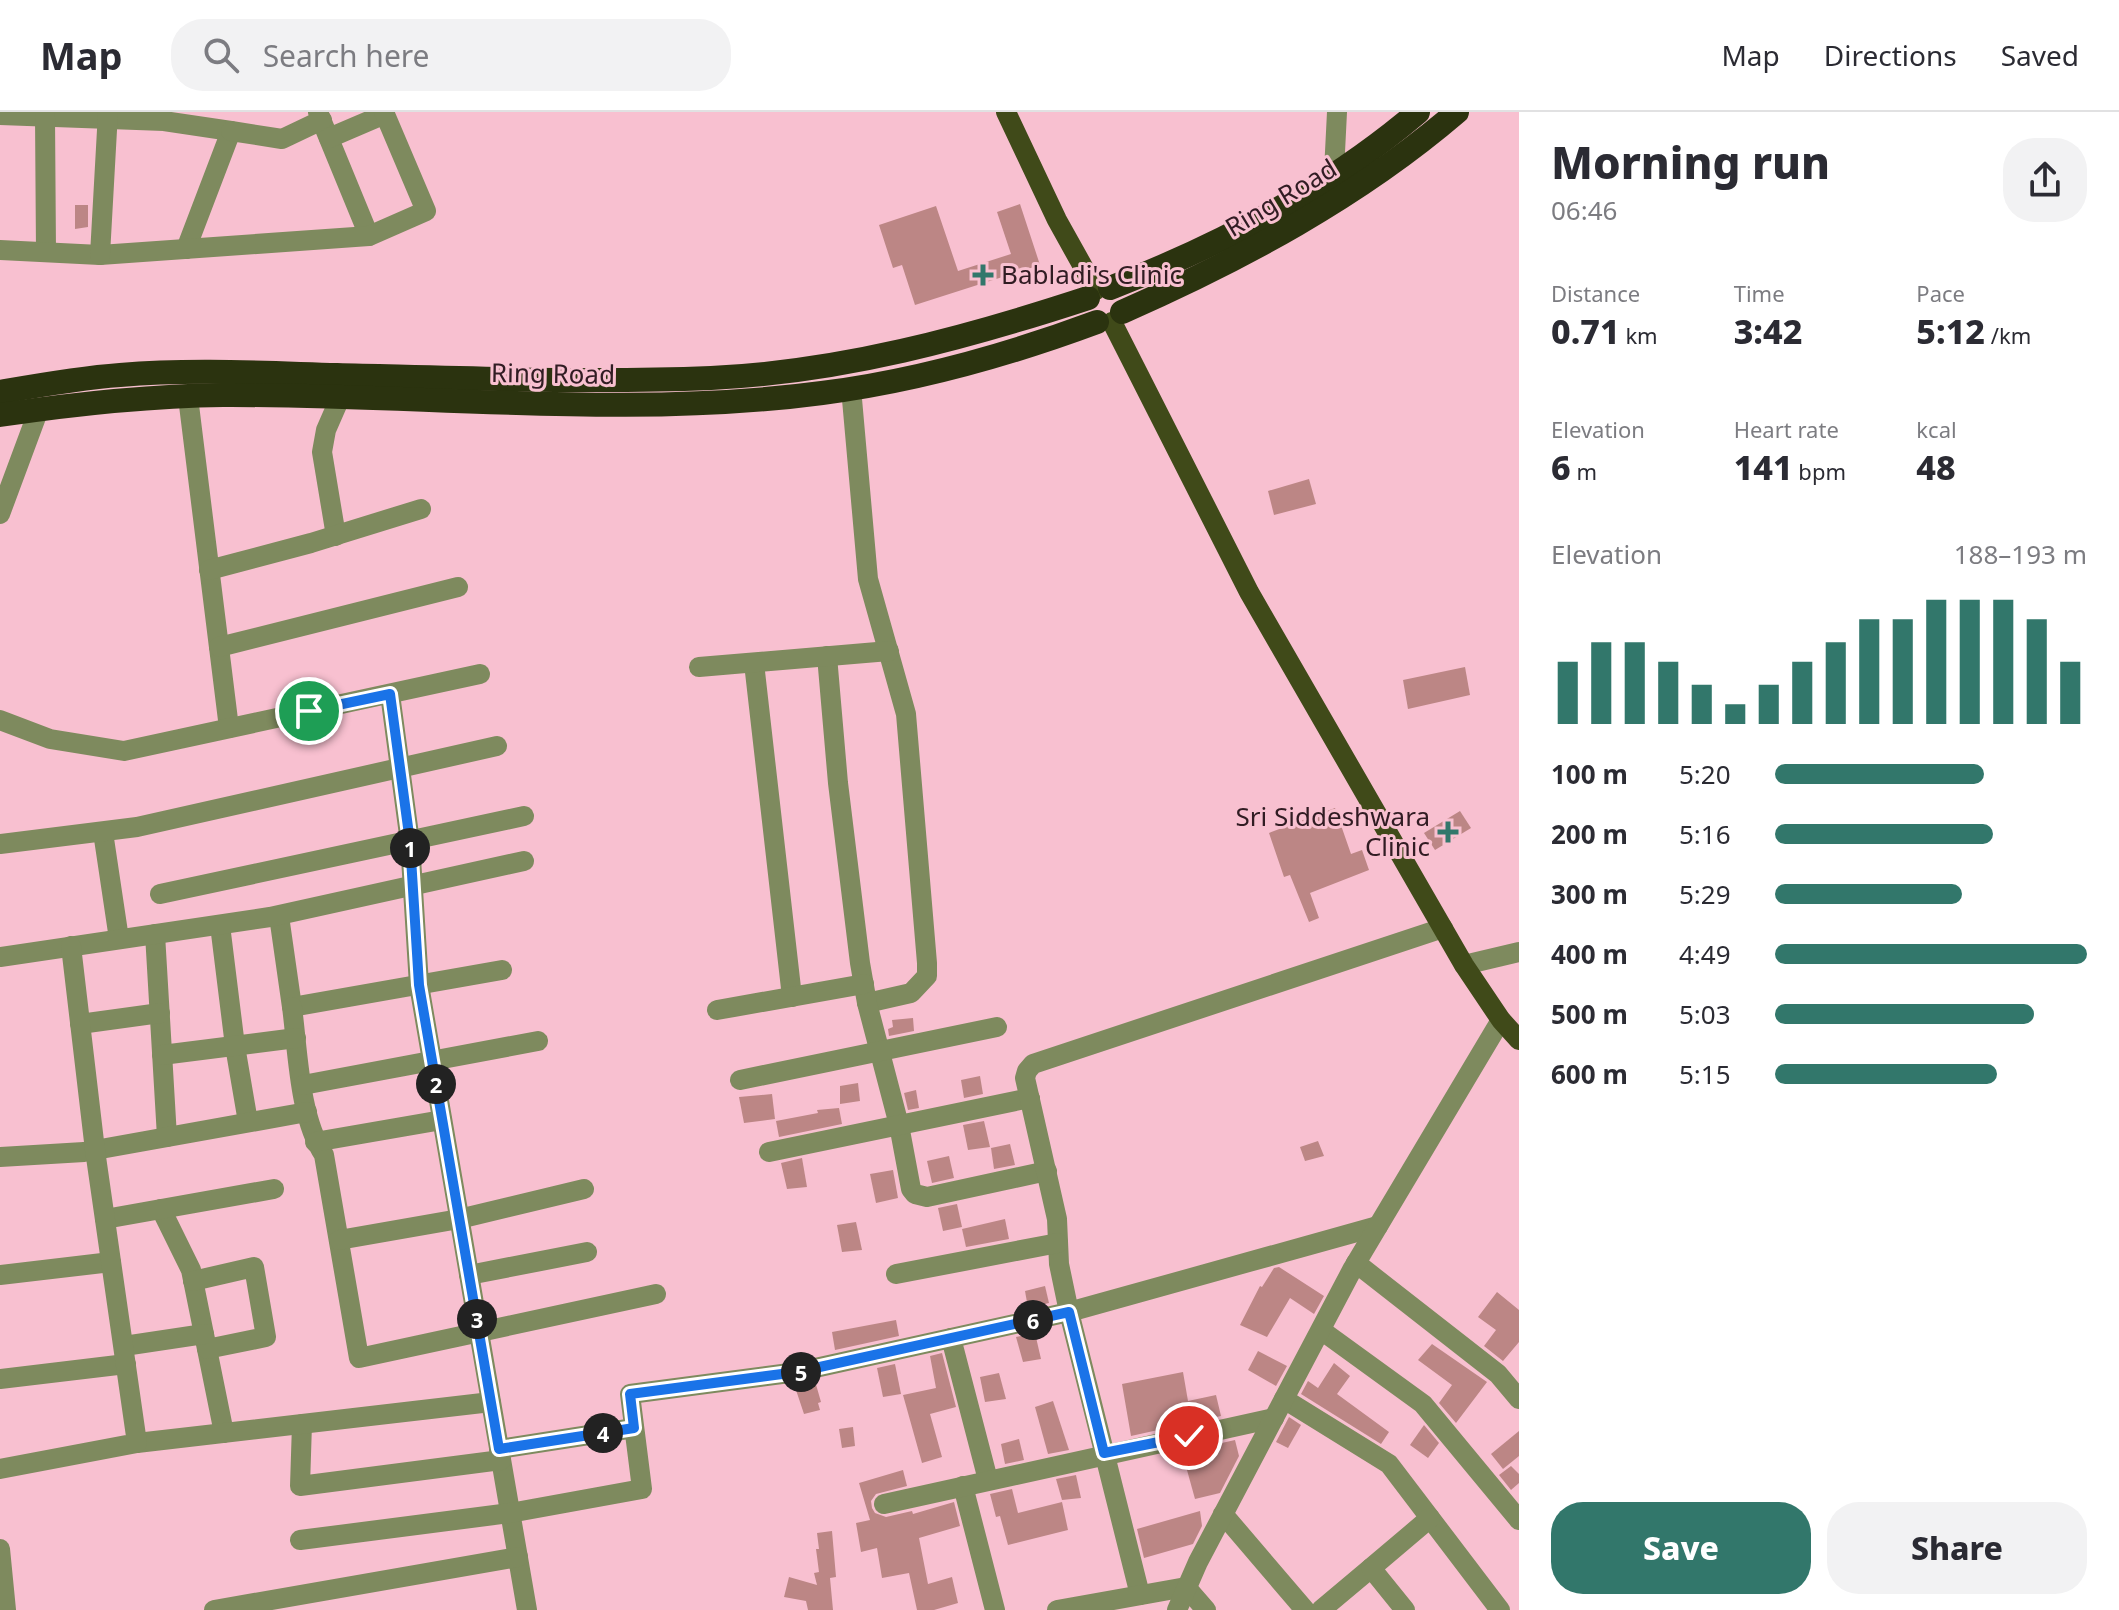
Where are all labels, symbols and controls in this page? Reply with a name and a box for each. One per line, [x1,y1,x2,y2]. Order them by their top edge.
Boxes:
search box [171,19,731,91]
text: Map [40,29,123,81]
icon: search [199,33,243,77]
text: Search here [263,35,430,76]
text: Map [1721,36,1780,74]
text: Directions [1824,36,1957,74]
text: Saved [2001,36,2079,74]
text: Morning run [1551,132,1830,192]
button: share [2003,138,2087,222]
street label: Ring Road [1218,150,1343,245]
text: 06:46 [1551,192,1617,228]
place label: Babladi's Clinic [1001,256,1182,292]
marker: Babladi's Clinic [972,264,994,286]
text: Distance [1551,278,1640,308]
text: Time [1734,278,1785,308]
text: Pace [1916,278,1965,308]
text: 0.71 [1551,308,1620,354]
text: 3:42 [1734,308,1802,354]
text: 5:12 [1916,308,1985,354]
text: km [1620,320,1658,350]
text: /km [1985,320,2031,350]
street label: Ring Road [491,354,615,392]
text: Elevation [1551,414,1645,444]
text: Heart rate [1734,414,1839,444]
text: kcal [1916,414,1957,444]
text: 6 [1551,444,1571,490]
text: 141 [1734,444,1793,490]
text: 48 [1916,444,1956,490]
text: m [1571,456,1597,486]
text: bpm [1793,456,1846,486]
text: Elevation [1551,536,1662,572]
text: 188–193 m [1954,536,2087,572]
pin [275,677,343,745]
icon: arrive [287,689,331,733]
text: 100 m [1551,756,1628,792]
text: 5:20 [1679,756,1731,792]
place label: Sri Siddeshwara Clinic [1236,798,1430,864]
text: 200 m [1551,816,1628,852]
text: 5:16 [1679,816,1731,852]
marker: Sri Siddeshwara Clinic [1437,821,1459,843]
pin: 1 [390,828,430,868]
text: 1 [404,833,416,863]
text: 300 m [1551,876,1628,912]
text: 5:29 [1679,876,1731,912]
text: 400 m [1551,936,1628,972]
text: 4:49 [1679,936,1731,972]
text: 500 m [1551,996,1628,1032]
text: 5:03 [1679,996,1731,1032]
text: 600 m [1551,1056,1628,1092]
text: 5:15 [1679,1056,1731,1092]
pin: 2 [416,1064,456,1104]
text: 2 [430,1069,442,1099]
pin: 3 [457,1299,497,1339]
pin: 6 [1013,1300,1053,1340]
text: 3 [471,1304,483,1334]
text: 6 [1027,1305,1039,1335]
pin: 5 [781,1352,821,1392]
text: 5 [795,1357,807,1387]
pin [1155,1402,1223,1470]
pin: 4 [583,1413,623,1453]
icon: check [1167,1414,1211,1458]
text: 4 [597,1418,609,1448]
button: Save [1551,1502,1811,1594]
button: Share [1827,1502,2087,1594]

